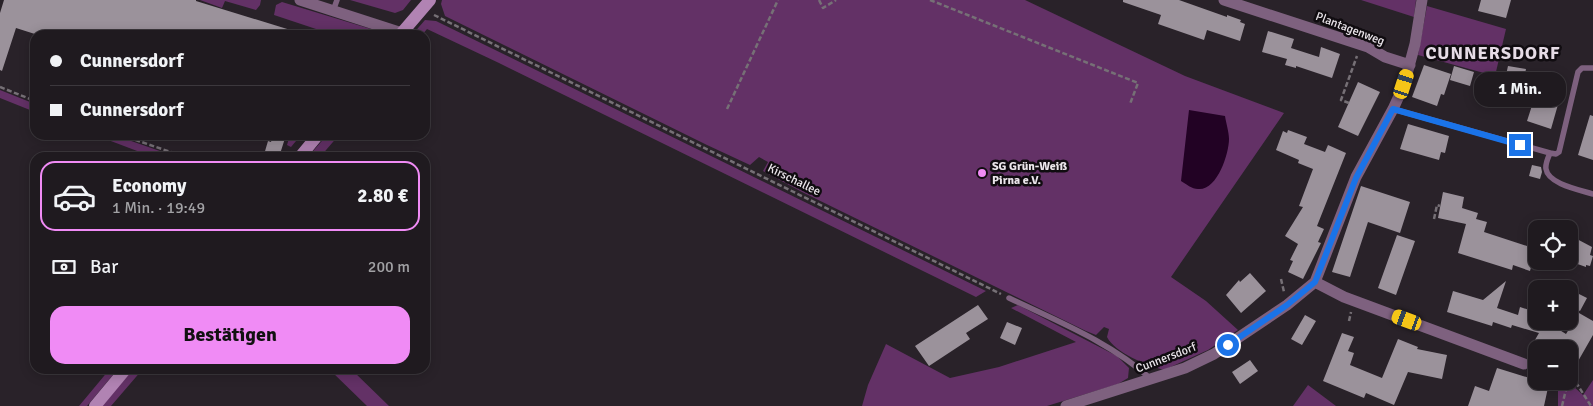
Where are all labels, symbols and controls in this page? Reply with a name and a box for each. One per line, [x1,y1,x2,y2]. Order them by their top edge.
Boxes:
street label: Plantagenweg [1313,9,1387,49]
district label: CUNNERSDORF [1425,42,1561,64]
text: Cunnersdorf [80,49,183,73]
car [1392,67,1415,101]
callout: 1 Min. [1474,72,1566,108]
text: 1 Min. [1498,79,1542,99]
text: Cunnersdorf [80,98,183,122]
route end [1509,134,1531,156]
place label: SG Grün-Weiß Pirna e.V. [992,159,1067,188]
street label: Kirschallee [765,161,823,199]
marker: SG Grün-Weiß Pirna e.V. [976,167,988,179]
icon: car [52,174,97,219]
text: Economy [112,174,186,198]
text: 2.80 € [357,184,408,208]
text: 1 Min. · 19:49 [112,198,205,218]
map controls [1528,220,1578,390]
button: locate [1528,220,1578,270]
icon: cash [50,253,78,281]
text: Bar [90,255,118,279]
text: 200 m [368,257,410,277]
button: + [1528,280,1578,330]
button: Bestätigen [50,306,410,364]
car [1390,308,1423,332]
route start [1217,334,1239,356]
street label: Cunnersdorf [1133,339,1199,376]
button: − [1528,340,1578,390]

